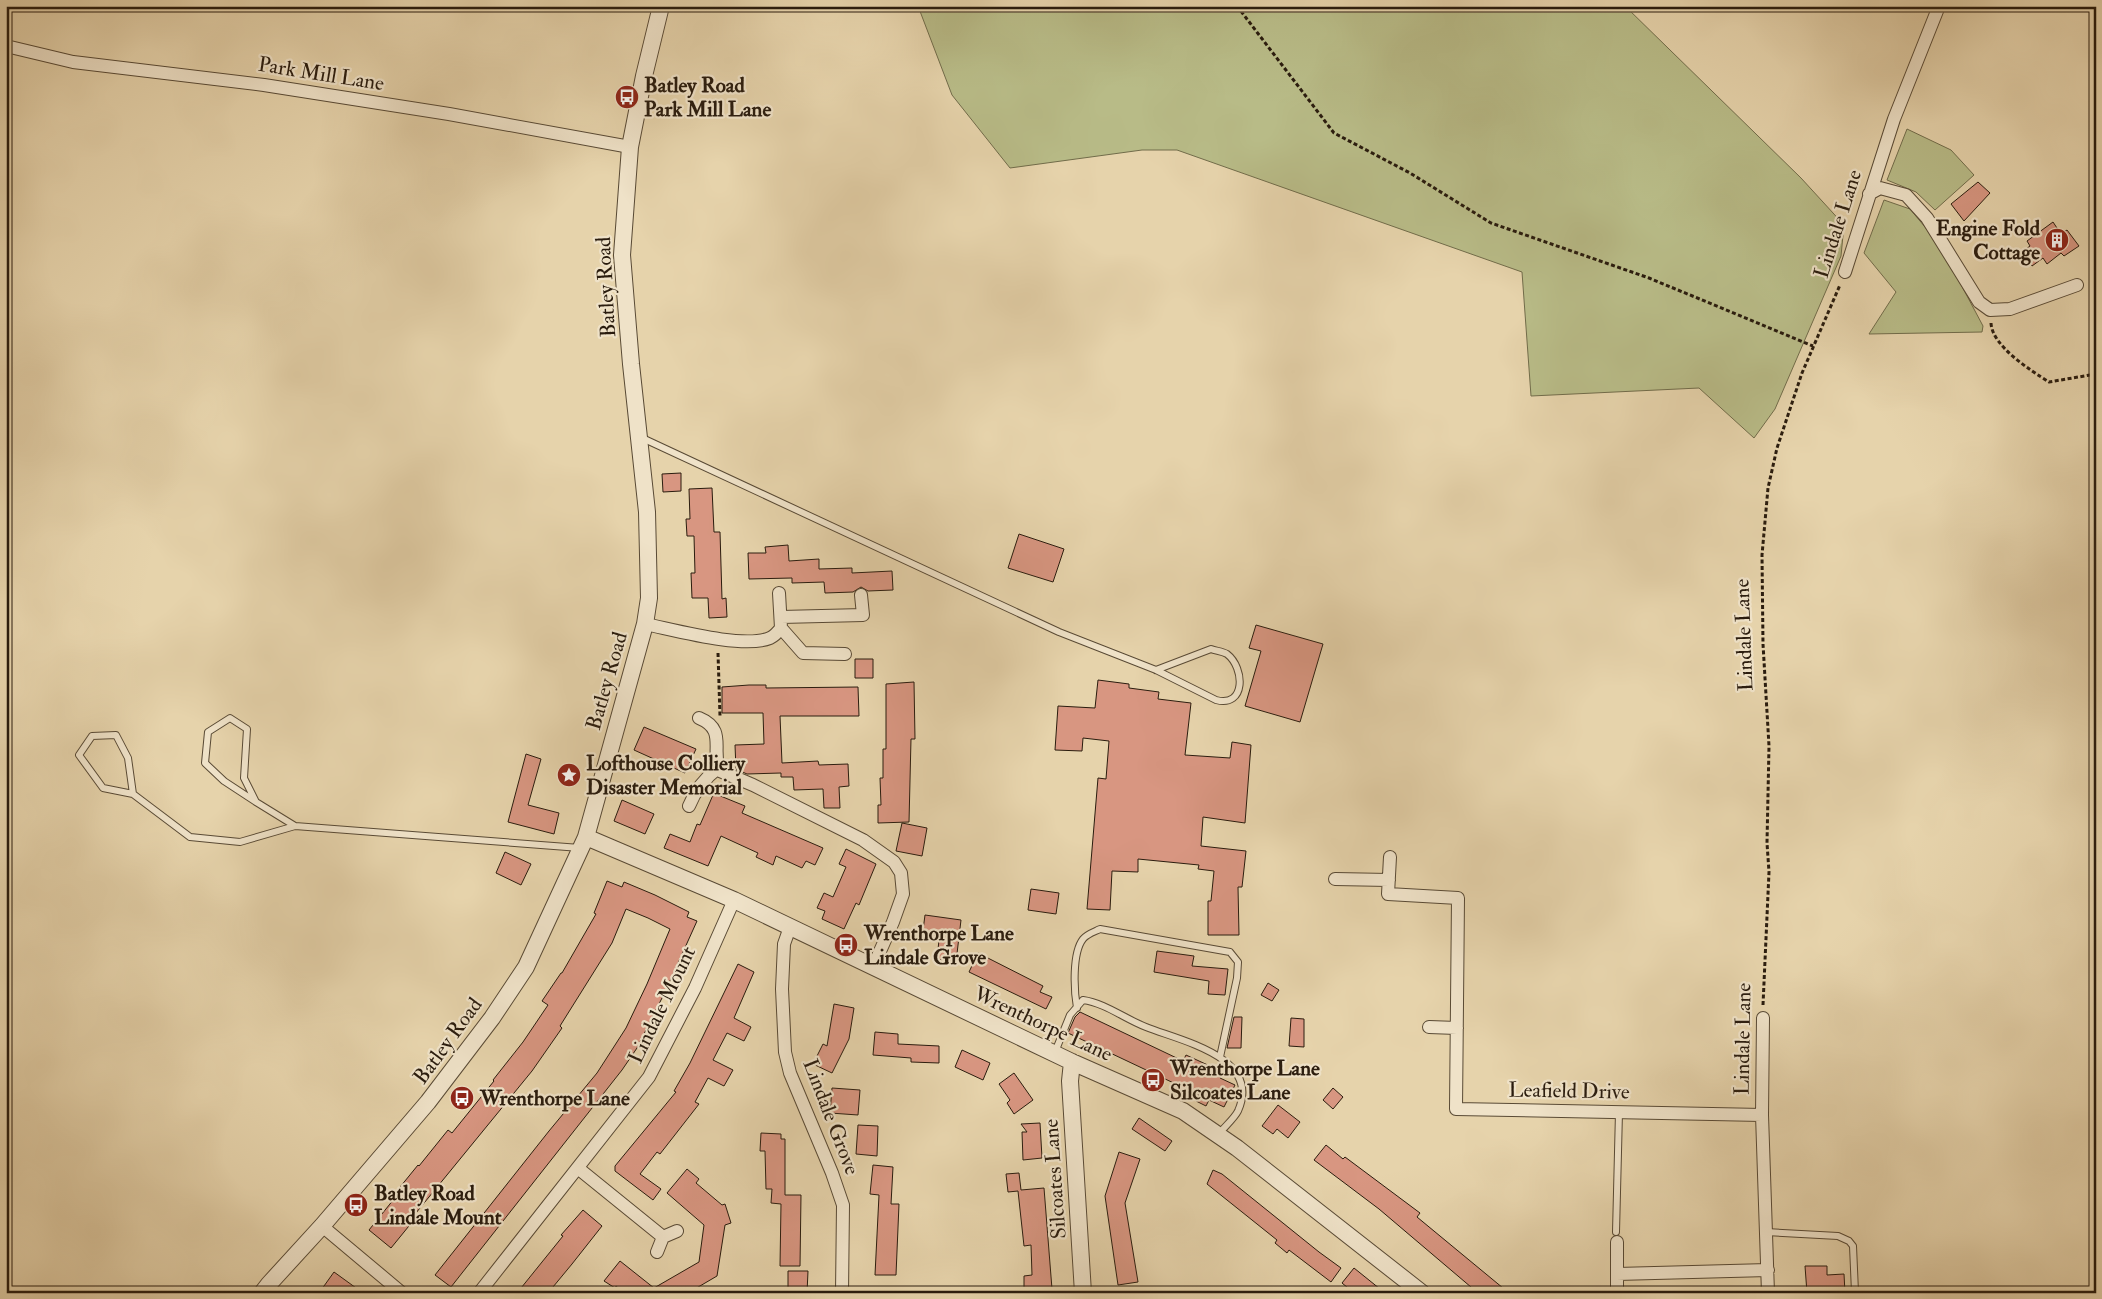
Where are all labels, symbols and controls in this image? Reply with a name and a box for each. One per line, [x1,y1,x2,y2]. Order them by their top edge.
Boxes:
street label: Park Mill Lane [256,51,386,97]
place label: Batley Road Park Mill Lane [644,72,771,123]
bus stop icon: Batley Road Park Mill Lane [614,84,640,110]
street label: Lindale Lane [1808,166,1868,282]
place label: Engine Fold Cottage [1936,215,2041,266]
building icon: Engine Fold Cottage [2044,227,2070,253]
street label: Batley Road [590,235,622,338]
street label: Lindale Lane [1729,578,1759,692]
street label: Batley Road [580,628,634,733]
place label: Lofthouse Colliery Disaster Memorial [586,750,746,801]
place icon: Lofthouse Colliery Disaster Memorial [556,762,582,788]
place label: Wrenthorpe Lane Lindale Grove [863,920,1014,971]
bus stop icon: Wrenthorpe Lane Lindale Grove [833,932,859,958]
street label: Lindale Mount [622,942,702,1068]
street label: Wrenthorpe Lane [968,980,1117,1068]
street label: Lindale Lane [1729,982,1757,1095]
street label: Batley Road [407,992,489,1090]
street label: Lindale Grove [797,1055,866,1179]
place label: Wrenthorpe Lane Silcoates Lane [1169,1055,1320,1106]
bus stop icon: Wrenthorpe Lane Silcoates Lane [1140,1067,1166,1093]
street label: Leafield Drive [1508,1076,1630,1106]
bus stop icon: Wrenthorpe Lane [449,1085,475,1111]
place label: Wrenthorpe Lane [479,1085,630,1112]
street label: Silcoates Lane [1037,1118,1073,1240]
place label: Batley Road Lindale Mount [374,1180,502,1231]
bus stop icon: Batley Road Lindale Mount [343,1192,369,1218]

